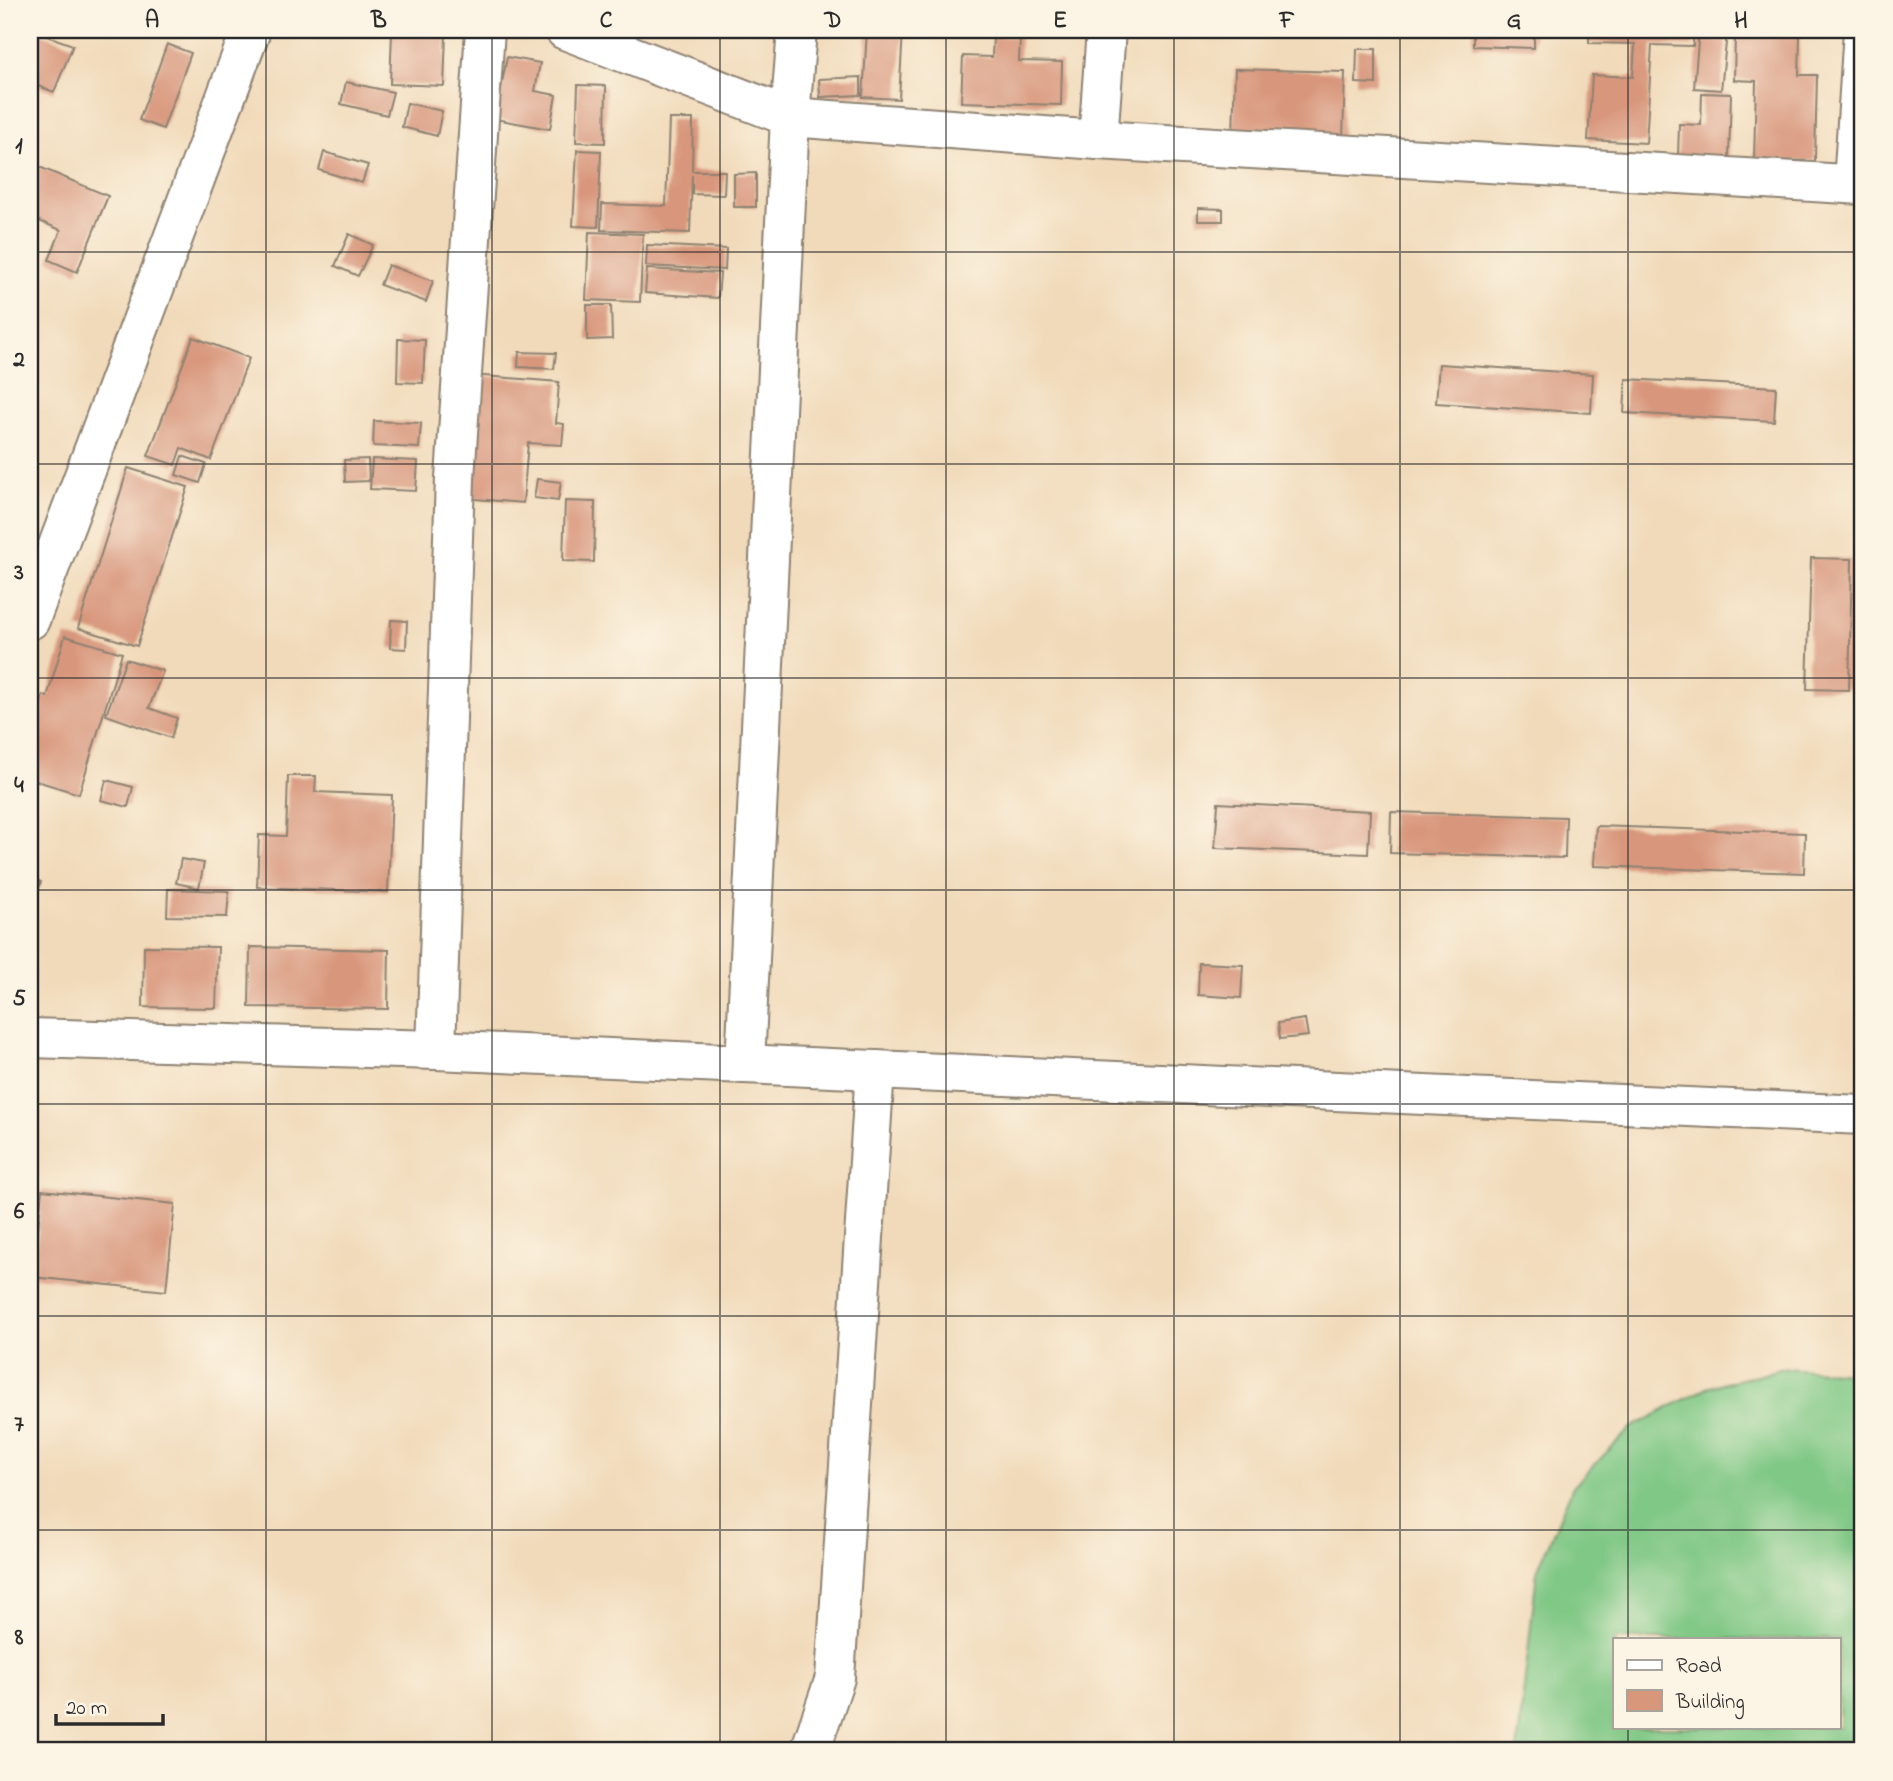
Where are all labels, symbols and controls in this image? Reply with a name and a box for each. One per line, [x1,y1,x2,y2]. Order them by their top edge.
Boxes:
text: A [145,5,159,38]
text: B [370,5,387,38]
text: C [600,5,613,38]
text: D [824,5,841,38]
text: E [1053,5,1067,38]
text: F [1279,5,1295,38]
text: G [1507,5,1521,38]
text: H [1734,5,1748,38]
text: 1 [15,131,23,164]
text: 2 [12,344,25,377]
text: 3 [13,557,24,590]
text: 4 [14,770,24,803]
text: 5 [12,983,26,1016]
text: 6 [14,1196,25,1229]
text: 7 [14,1409,24,1442]
text: 8 [14,1622,24,1655]
legend [1613,1638,1840,1728]
text: Road [1676,1652,1722,1682]
scale bar [56,1683,163,1727]
text: Building [1675,1688,1745,1720]
text: 20 m [66,1694,107,1724]

